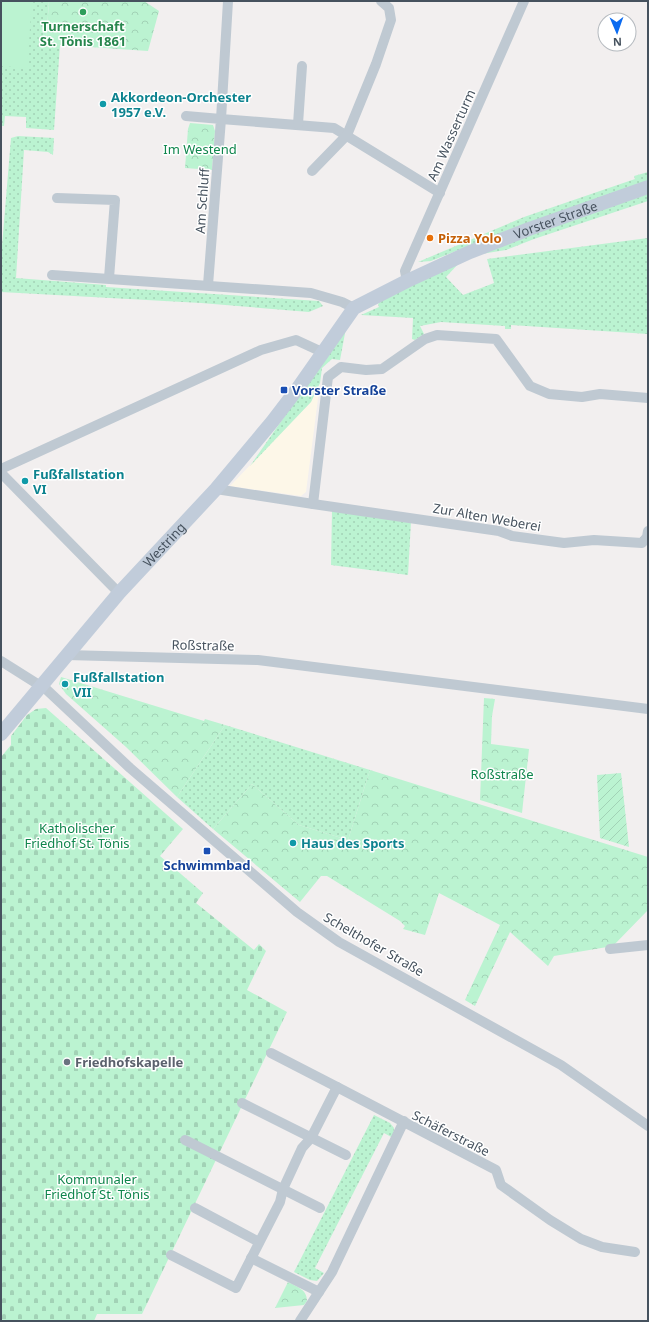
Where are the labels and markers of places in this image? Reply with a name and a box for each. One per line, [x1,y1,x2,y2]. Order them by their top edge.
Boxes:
marker: Turnerschaft St. Tönis 1861 [78,7,88,17]
place label: Turnerschaft St. Tönis 1861 [40,17,126,50]
place label: Akkordeon-Orchester 1957 e.V. [111,88,251,121]
marker: Akkordeon-Orchester 1957 e.V. [98,99,108,109]
place label: Pizza Yolo [438,229,502,247]
marker: Pizza Yolo [425,233,435,243]
place label: Vorster Straße [292,381,387,399]
marker: Vorster Straße [279,385,289,395]
place label: Fußfallstation VI [33,465,124,498]
marker: Fußfallstation VI [20,476,30,486]
place label: Fußfallstation VII [73,668,164,701]
marker: Fußfallstation VII [60,679,70,689]
place label: Haus des Sports [301,834,404,852]
marker: Haus des Sports [288,838,298,848]
marker: Schwimmbad [202,846,212,856]
place label: Schwimmbad [164,856,250,874]
place label: Friedhofskapelle [75,1053,184,1071]
marker: Friedhofskapelle [62,1057,72,1067]

